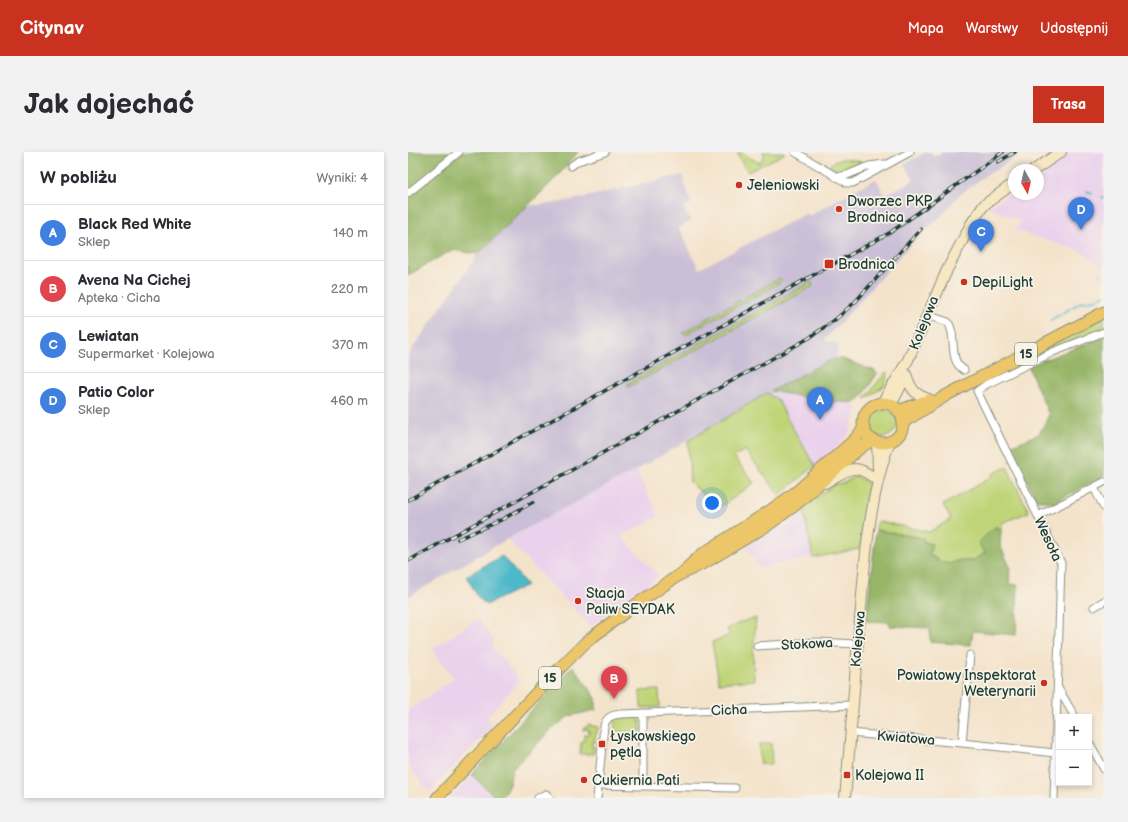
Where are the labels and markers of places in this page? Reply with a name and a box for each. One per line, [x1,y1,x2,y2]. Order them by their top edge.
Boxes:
place label: Jeleniowski [747,177,819,194]
marker: Jeleniowski [734,180,744,190]
place label: Dworzec PKP Brodnica [847,193,933,226]
pin: D [1068,197,1094,230]
marker: Dworzec PKP Brodnica [834,204,844,214]
pin: C [968,219,994,252]
place label: Brodnica [838,256,895,273]
marker: Brodnica [823,258,835,270]
place label: DepiLight [972,274,1034,291]
marker: DepiLight [959,277,969,287]
pin: A [807,387,833,420]
place label: Stacja Paliw SEYDAK [586,585,676,618]
marker: Stacja Paliw SEYDAK [573,596,583,606]
pin: B [601,666,627,699]
place label: Powiatowy Inspektorat Weterynarii [897,667,1037,700]
marker: Powiatowy Inspektorat Weterynarii [1039,678,1049,688]
place label: Łyskowskiego pętla [610,728,696,761]
marker: Łyskowskiego pętla [597,739,607,749]
place label: Kolejowa II [855,767,924,784]
marker: Kolejowa II [842,770,852,780]
place label: Cukiernia Pati [592,772,680,789]
marker: Cukiernia Pati [579,775,589,785]

